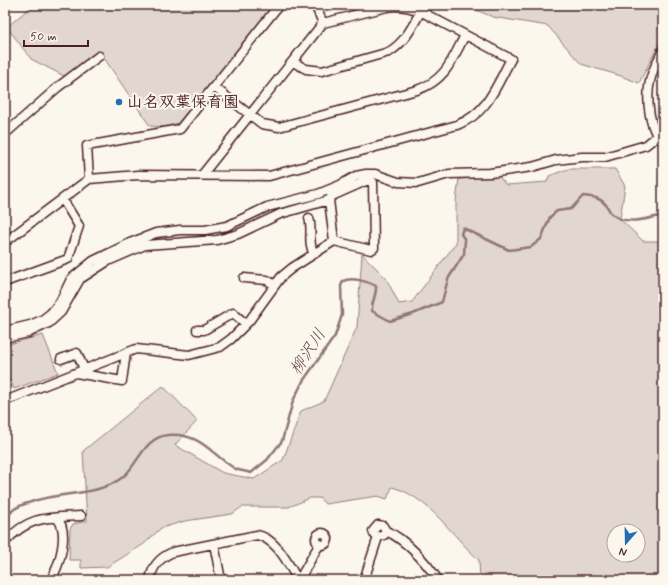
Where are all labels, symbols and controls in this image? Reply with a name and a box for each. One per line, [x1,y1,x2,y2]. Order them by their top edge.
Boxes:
scale bar [24,22,88,48]
text: 50 m [30,29,57,45]
place label: 山名双葉保育園 [127,92,239,113]
marker: 山名双葉保育園 [114,97,124,107]
water label: 柳沢川 [285,325,331,379]
north arrow [606,523,646,563]
text: N [617,544,629,559]

